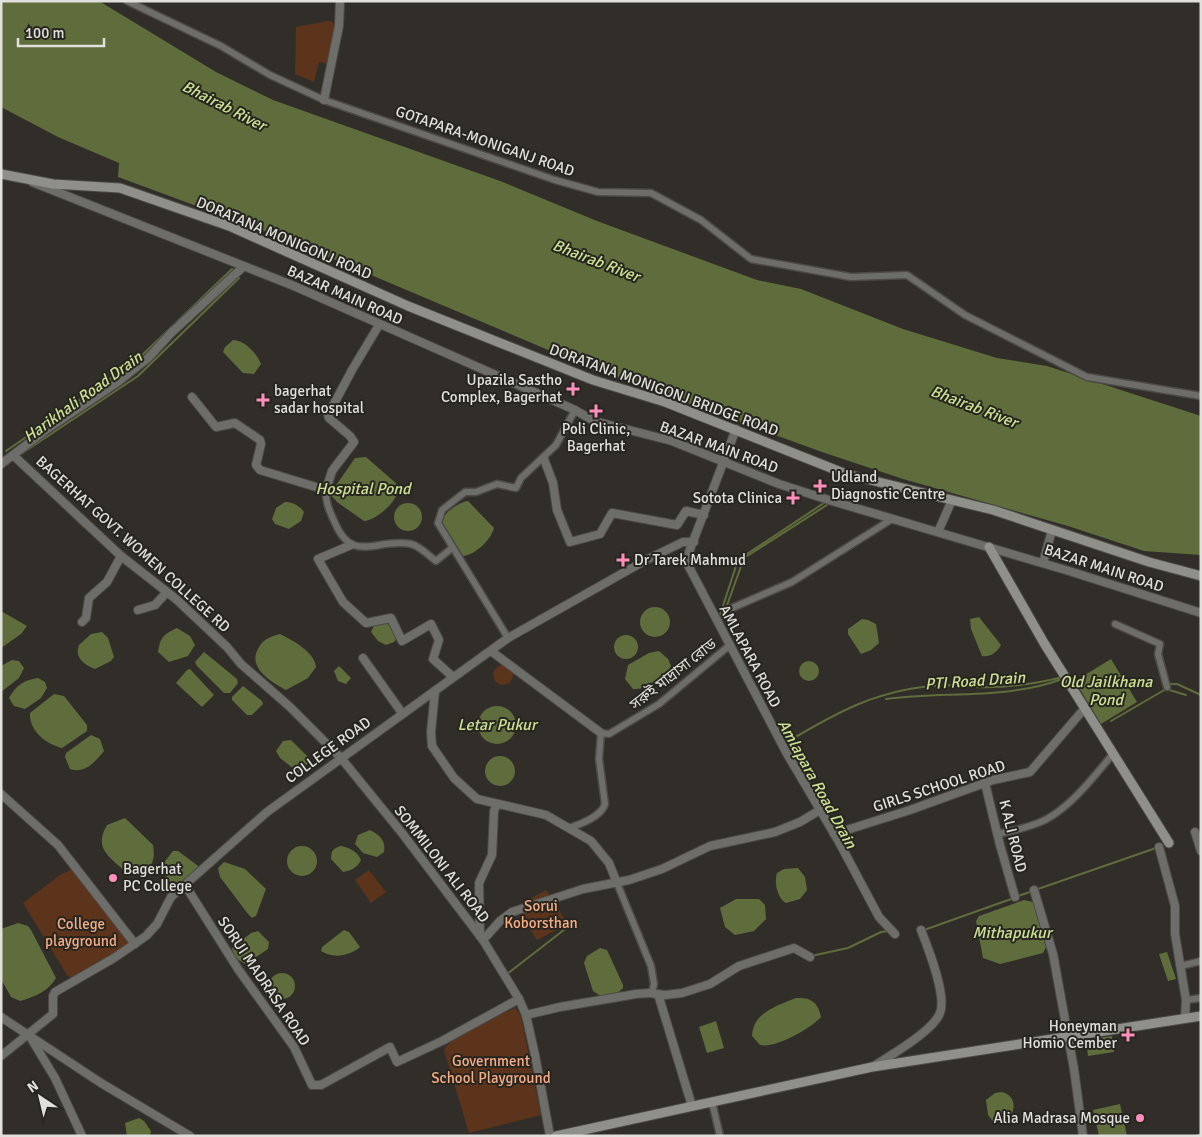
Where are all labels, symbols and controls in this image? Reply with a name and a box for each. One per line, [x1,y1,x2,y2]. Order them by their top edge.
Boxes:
scale bar [18,15,104,47]
text: 100 m [25,24,65,42]
water label: Bhairab River [179,76,271,137]
street label: GOTAPARA-MONIGANJ ROAD [393,102,577,180]
street label: DORATANA MONIGONJ ROAD [194,193,374,283]
water label: Bhairab River [550,235,644,287]
street label: BAZAR MAIN ROAD [284,261,406,329]
street label: DORATANA MONIGONJ BRIDGE ROAD [547,340,781,440]
water label: Harikhali Road Drain [20,346,147,447]
place label: Upazila Sastho Complex, Bagerhat [441,371,562,406]
water label: Bhairab River [928,381,1022,433]
place label: bagerhat sadar hospital [274,382,364,417]
marker: Upazila Sastho Complex, Bagerhat [566,382,580,396]
marker: bagerhat sadar hospital [256,393,270,407]
marker: Poli Clinic, Bagerhat [589,404,603,418]
street label: BAZAR MAIN ROAD [657,417,781,477]
place label: Poli Clinic, Bagerhat [562,420,630,455]
street label: BAGERHAT GOVT. WOMEN COLLEGE RD [32,452,234,636]
place label: Udland Diagnostic Centre [831,468,945,503]
water label: Hospital Pond [316,479,413,499]
marker: Udland Diagnostic Centre [813,479,827,493]
place label: Sotota Clinica [693,489,782,507]
marker: Sotota Clinica [786,491,800,505]
street label: BAZAR MAIN ROAD [1042,540,1166,596]
place label: Dr Tarek Mahmud [634,551,746,569]
marker: Dr Tarek Mahmud [616,553,630,567]
street label: AMLAPARA ROAD [715,602,785,710]
street label: সরুই মাদ্রাসা রোড [625,634,720,714]
water label: PTI Road Drain [924,667,1027,694]
water label: Old Jailkhana Pond [1060,672,1153,710]
street label: COLLEGE ROAD [282,713,374,787]
water label: Letar Pukur [457,715,539,735]
water label: Amlapara Road Drain [773,716,861,853]
street label: GIRLS SCHOOL ROAD [871,756,1007,816]
street label: K ALI ROAD [995,798,1031,874]
street label: SOMMILONI ALI ROAD [391,802,493,926]
place label: Bagerhat PC College [123,860,192,895]
marker: Bagerhat PC College [107,872,119,884]
park label: Sorui Koborsthan [504,897,578,932]
street label: SORUI MADRASA ROAD [214,913,314,1049]
park label: College playground [45,915,117,950]
water label: Mithapukur [972,923,1054,943]
place label: Honeyman Homio Cember [1023,1017,1117,1052]
marker: Honeyman Homio Cember [1121,1028,1135,1042]
park label: Government School Playground [431,1052,551,1087]
north arrow [15,1072,65,1122]
text: N [24,1077,42,1097]
place label: Alia Madrasa Mosque [994,1109,1130,1127]
marker: Alia Madrasa Mosque [1134,1112,1146,1124]

